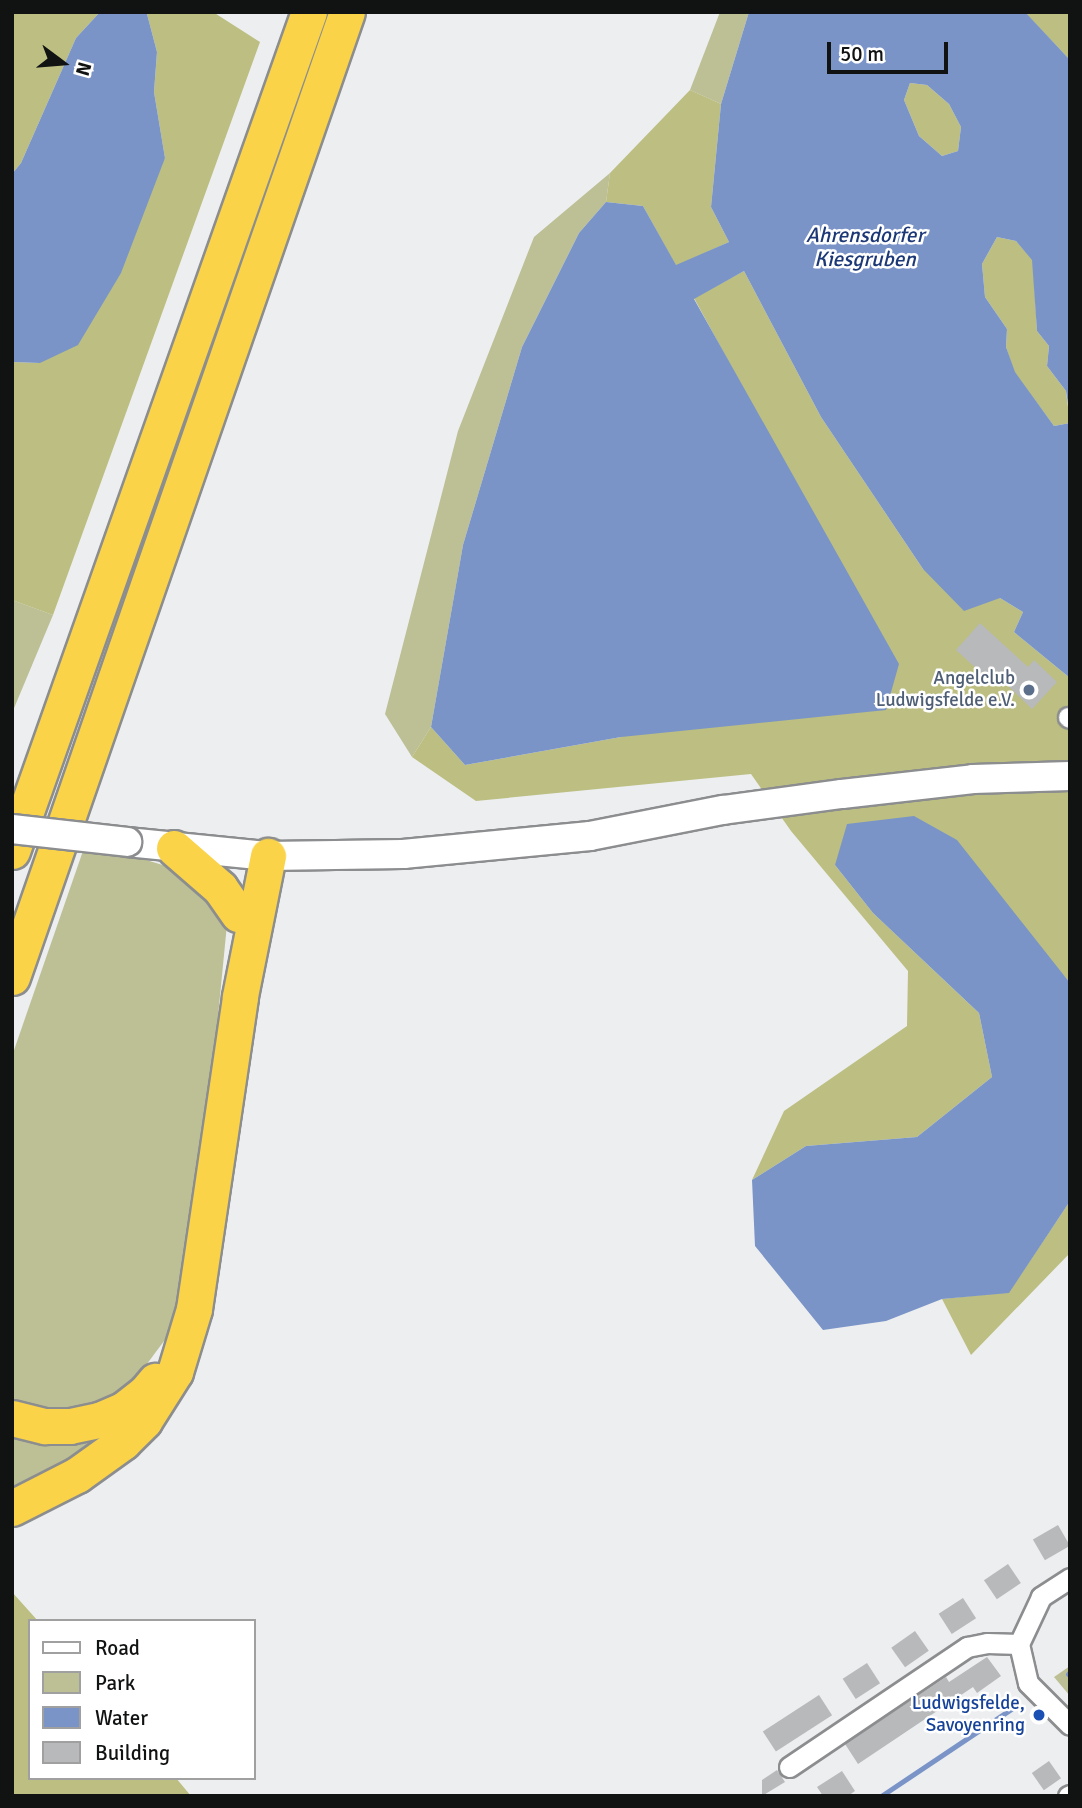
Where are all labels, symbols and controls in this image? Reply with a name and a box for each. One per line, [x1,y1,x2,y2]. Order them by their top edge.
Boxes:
north arrow [28,28,98,98]
scale bar [830,28,951,72]
text: 50 m [840,41,884,67]
text: N [70,59,97,78]
water label: Ahrensdorfer Kiesgruben [806,222,924,272]
place label: Angelclub Ludwigsfelde e.V. [876,668,1015,712]
marker: Angelclub Ludwigsfelde e.V. [1021,682,1037,698]
legend [28,1619,256,1780]
text: Road [95,1635,140,1661]
text: Park [95,1670,135,1696]
place label: Ludwigsfelde, Savoyenring [912,1693,1025,1737]
text: Water [95,1705,148,1731]
marker: Ludwigsfelde, Savoyenring [1031,1707,1047,1723]
text: Building [95,1740,170,1766]

